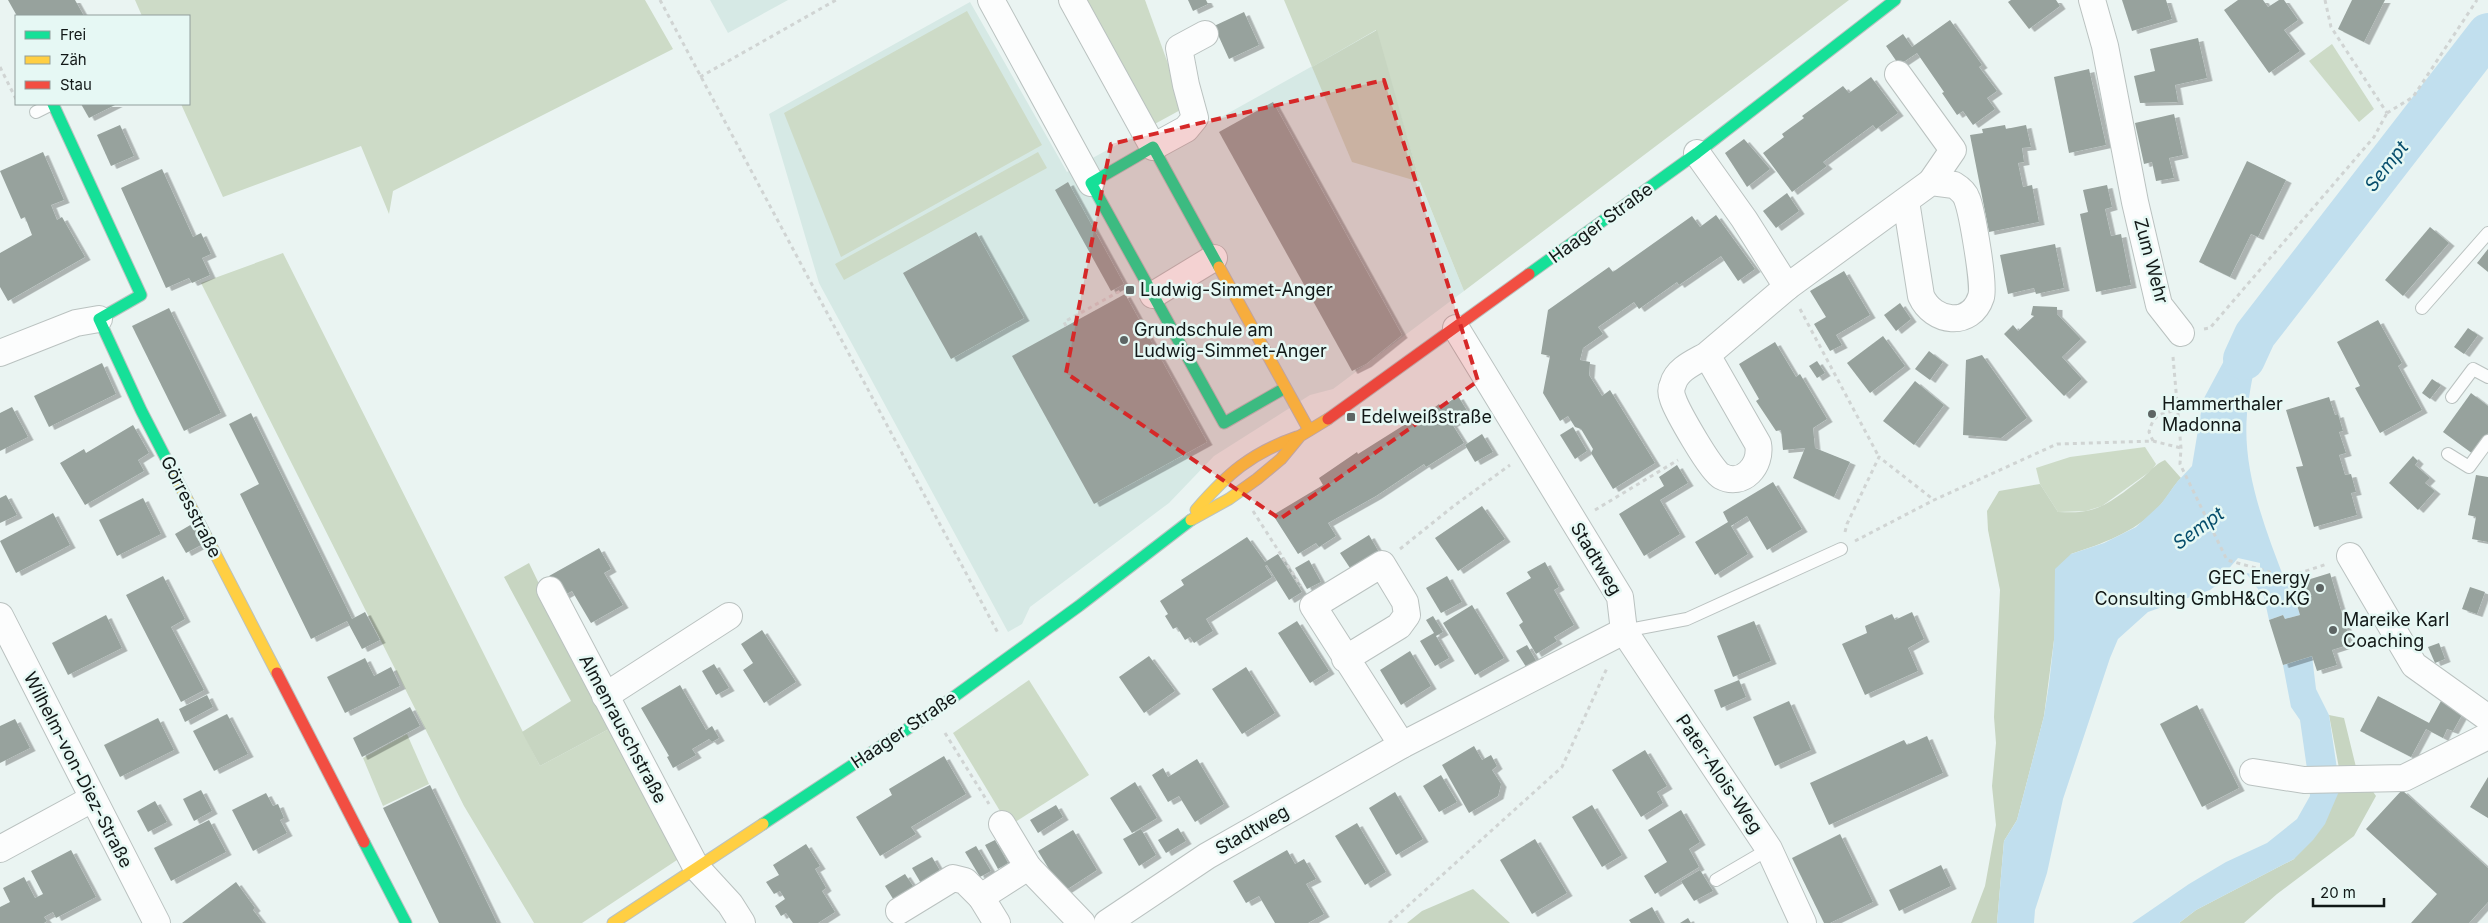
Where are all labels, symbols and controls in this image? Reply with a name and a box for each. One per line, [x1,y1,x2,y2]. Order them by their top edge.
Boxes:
legend [15,15,190,105]
text: Frei [60,25,86,44]
text: Zäh [60,50,87,69]
text: Stau [60,75,92,94]
water label: Sempt [2360,136,2414,196]
street label: Haager Straße [1545,178,1657,267]
street label: Zum Wehr [2130,216,2173,306]
place label: Ludwig-Simmet-Anger [1140,279,1333,300]
marker: Ludwig-Simmet-Anger [1124,284,1136,296]
place label: Grundschule am Ludwig-Simmet-Anger [1134,319,1327,361]
marker: Grundschule am Ludwig-Simmet-Anger [1118,334,1130,346]
place label: Hammerthaler Madonna [2162,393,2283,435]
place label: Edelweißstraße [1361,406,1492,427]
marker: Hammerthaler Madonna [2146,408,2158,420]
marker: Edelweißstraße [1345,411,1357,423]
street label: Görresstraße [157,452,226,561]
water label: Sempt [2168,502,2229,555]
street label: Stadtweg [1567,519,1626,599]
place label: GEC Energy Consulting GmbH&Co.KG [2094,567,2310,609]
marker: GEC Energy Consulting GmbH&Co.KG [2314,582,2326,594]
place label: Mareike Karl Coaching [2343,609,2449,651]
marker: Mareike Karl Coaching [2327,624,2339,636]
street label: Almenrauschstraße [575,651,672,807]
street label: Wilhelm-von-Diez-Straße [20,668,137,871]
street label: Haager Straße [847,687,961,773]
street label: Pater-Alois-Weg [1672,710,1767,837]
street label: Stadtweg [1211,800,1292,859]
scale bar [2313,876,2384,908]
text: 20 m [2320,883,2356,902]

